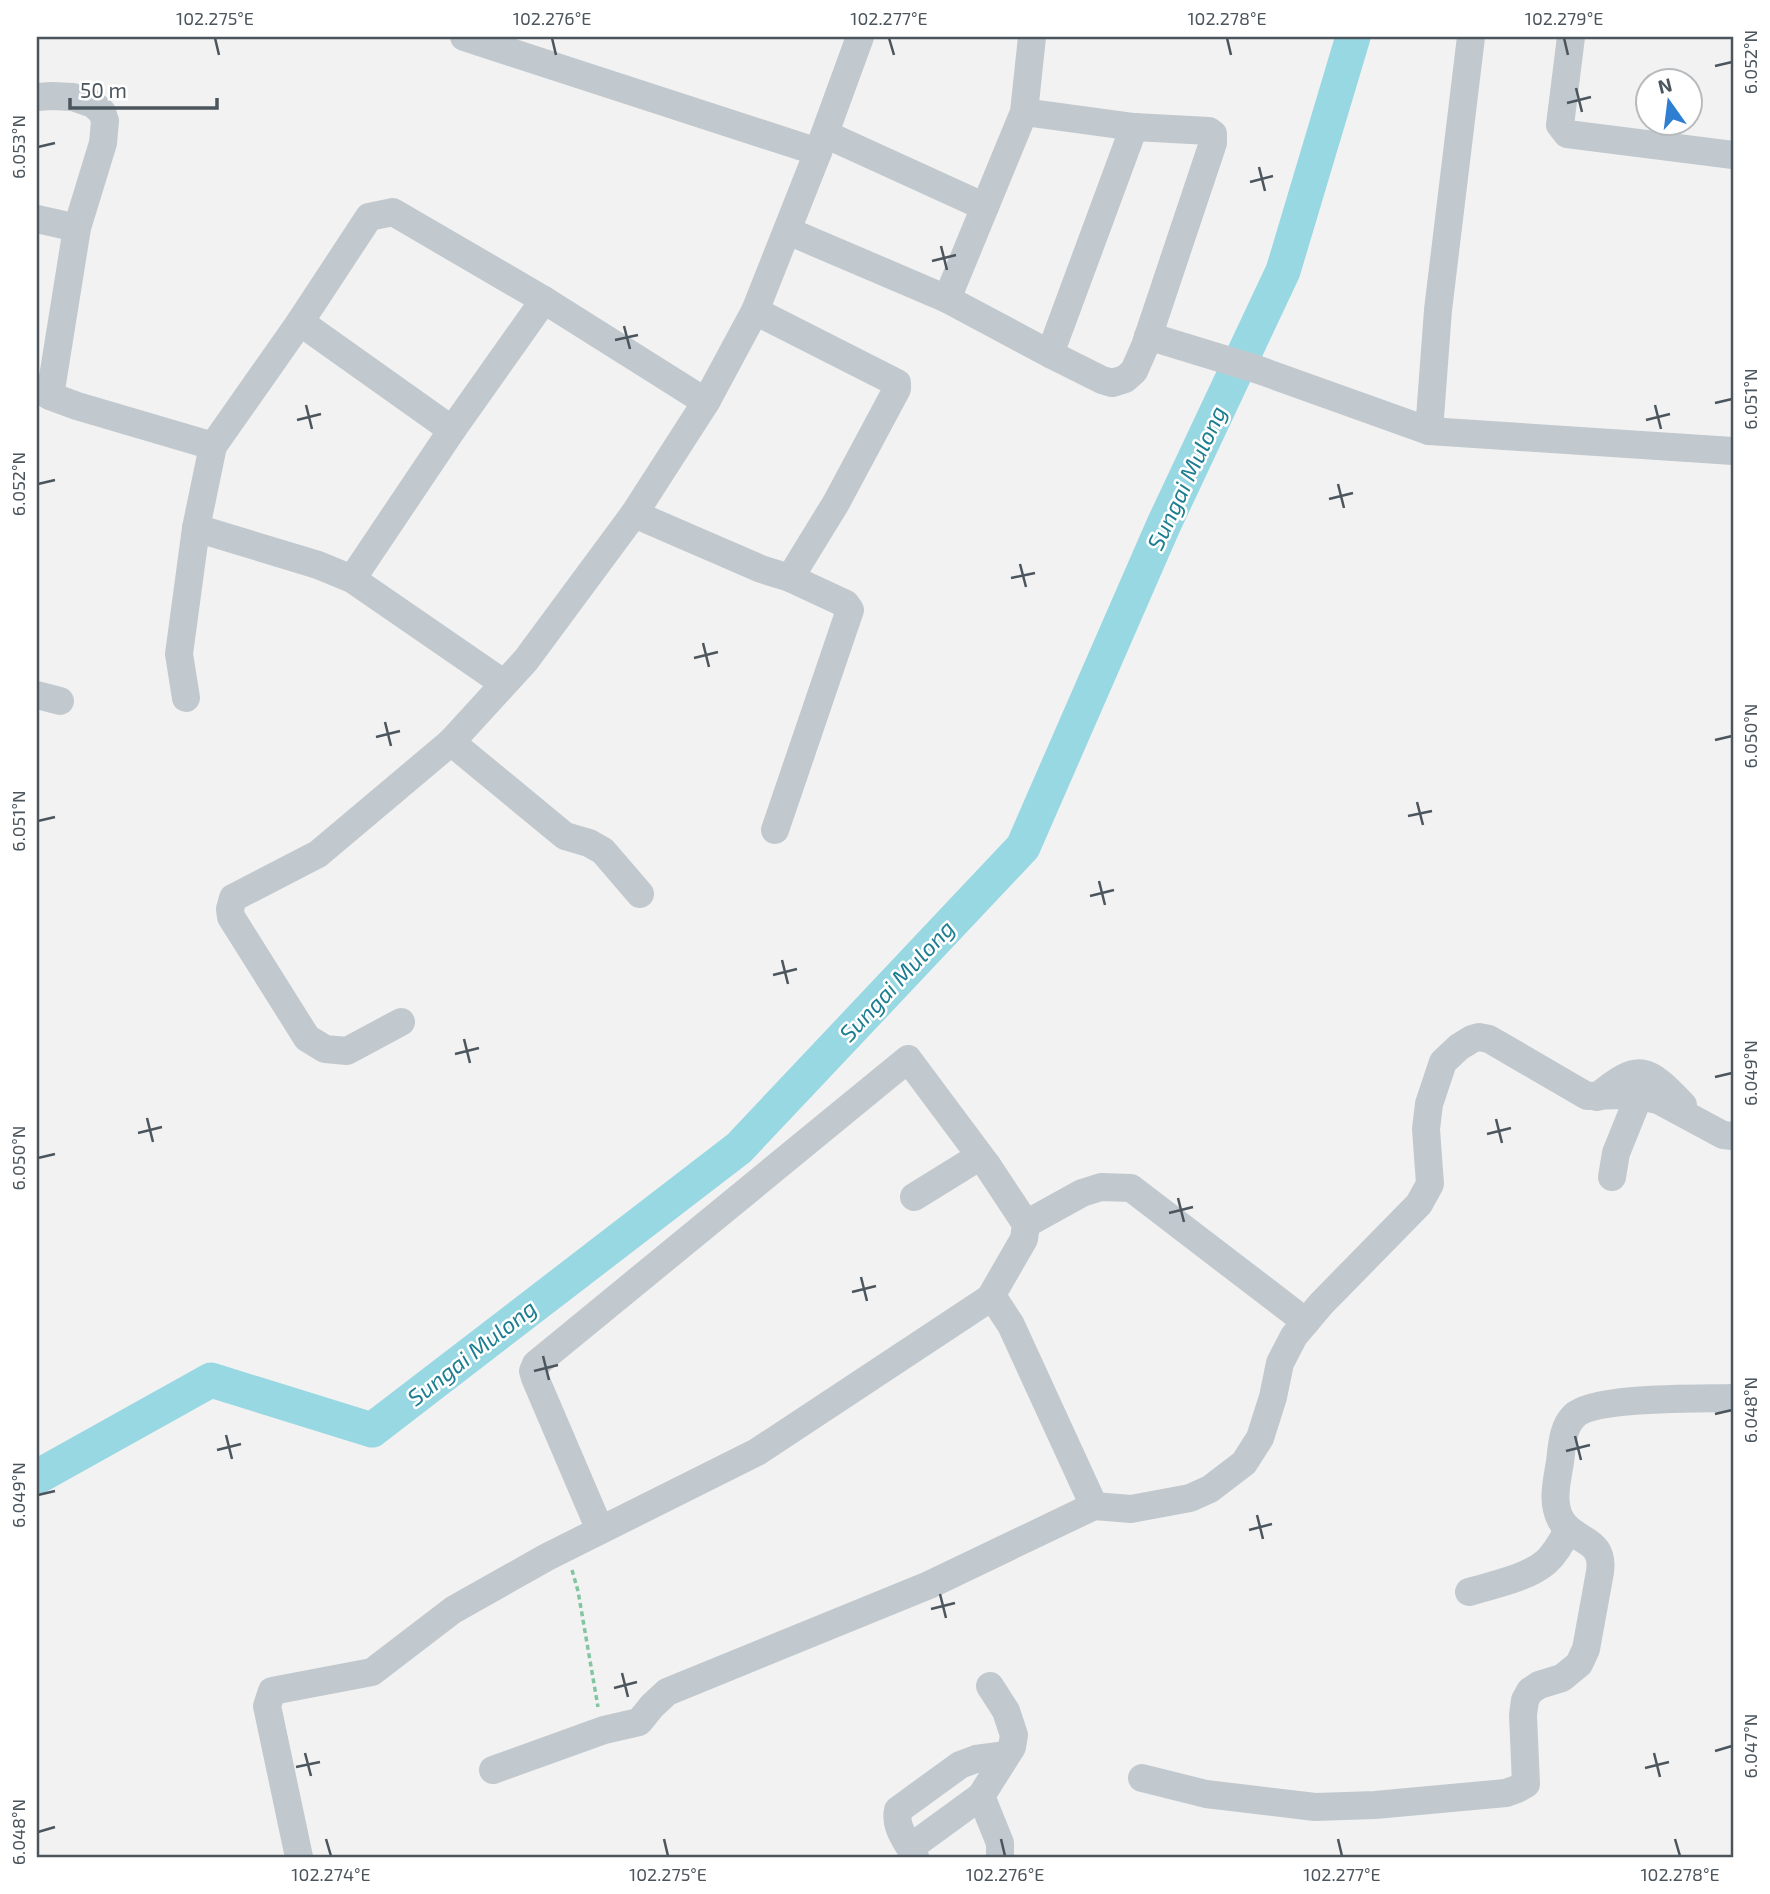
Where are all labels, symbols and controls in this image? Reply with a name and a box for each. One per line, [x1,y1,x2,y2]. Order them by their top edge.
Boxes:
text: 102.275°E [176,7,254,29]
text: 102.276°E [513,7,591,29]
text: 102.277°E [850,7,928,29]
text: 102.278°E [1187,7,1267,29]
text: 102.279°E [1525,7,1603,29]
text: 6.052°N [1739,30,1761,94]
scale bar [70,66,217,110]
north arrow [1634,66,1704,136]
text: N [1655,72,1674,98]
text: 50 m [80,77,127,102]
text: 6.053°N [7,115,29,179]
text: 6.051°N [1739,368,1761,430]
water label: Sungai Mulong [1140,401,1232,554]
text: 6.052°N [7,452,29,516]
text: 6.050°N [1739,704,1761,769]
text: 6.051°N [7,790,29,852]
water label: Sungai Mulong [833,914,960,1047]
text: 6.049°N [1739,1040,1761,1106]
text: 6.050°N [7,1126,29,1191]
water label: Sungai Mulong [401,1293,541,1411]
text: 6.048°N [1739,1377,1761,1443]
text: 6.049°N [7,1462,29,1528]
text: 6.047°N [1739,1714,1761,1778]
text: 6.048°N [7,1799,29,1865]
text: 102.274°E [291,1863,371,1885]
text: 102.275°E [629,1863,707,1885]
text: 102.276°E [966,1863,1044,1885]
text: 102.277°E [1303,1863,1381,1885]
text: 102.278°E [1640,1863,1720,1885]

